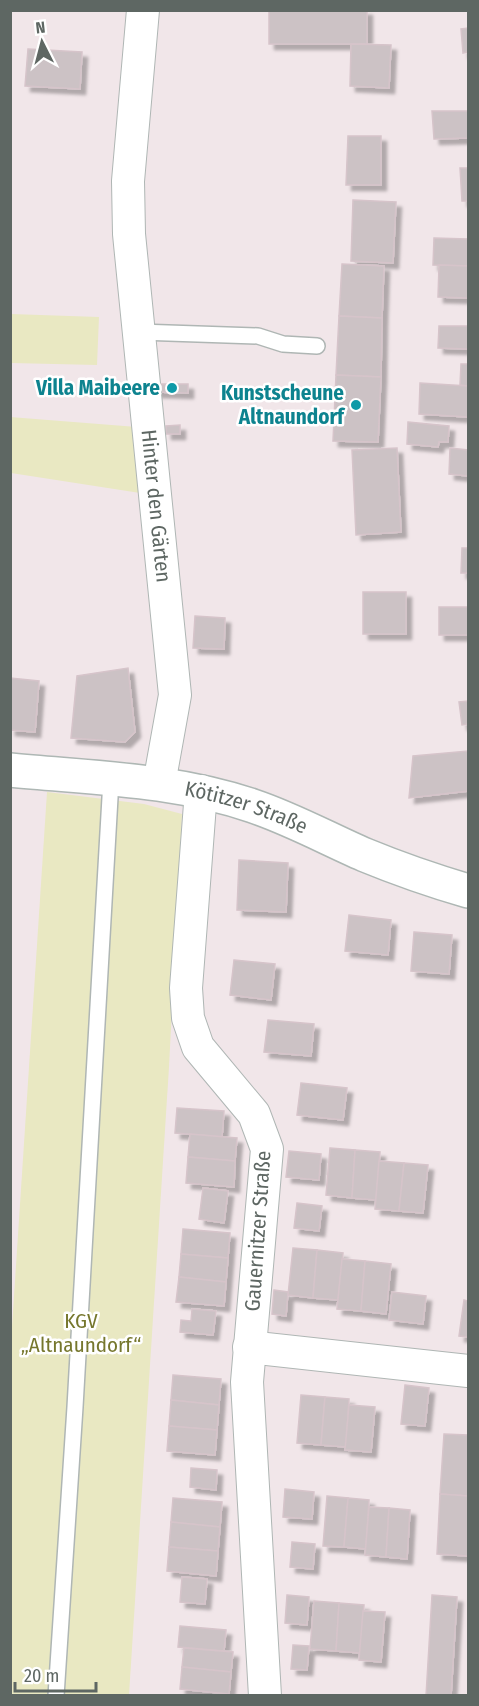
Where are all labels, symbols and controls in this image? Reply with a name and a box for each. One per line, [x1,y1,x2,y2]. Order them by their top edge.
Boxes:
north arrow [12,12,72,72]
text: N [35,18,46,38]
place label: Villa Maibeere [35,375,160,401]
place label: Kunstscheune Altnaundorf [221,380,346,430]
marker: Villa Maibeere [165,381,179,395]
marker: Kunstscheune Altnaundorf [349,398,363,412]
street label: Hinter den Gärten [136,428,177,584]
street label: Kötitzer Straße [183,776,312,840]
street label: Gauernitzer Straße [239,1150,277,1312]
park label: KGV „Altnaundorf“ [21,1308,141,1358]
scale bar [15,1655,96,1693]
text: 20 m [24,1665,59,1687]

